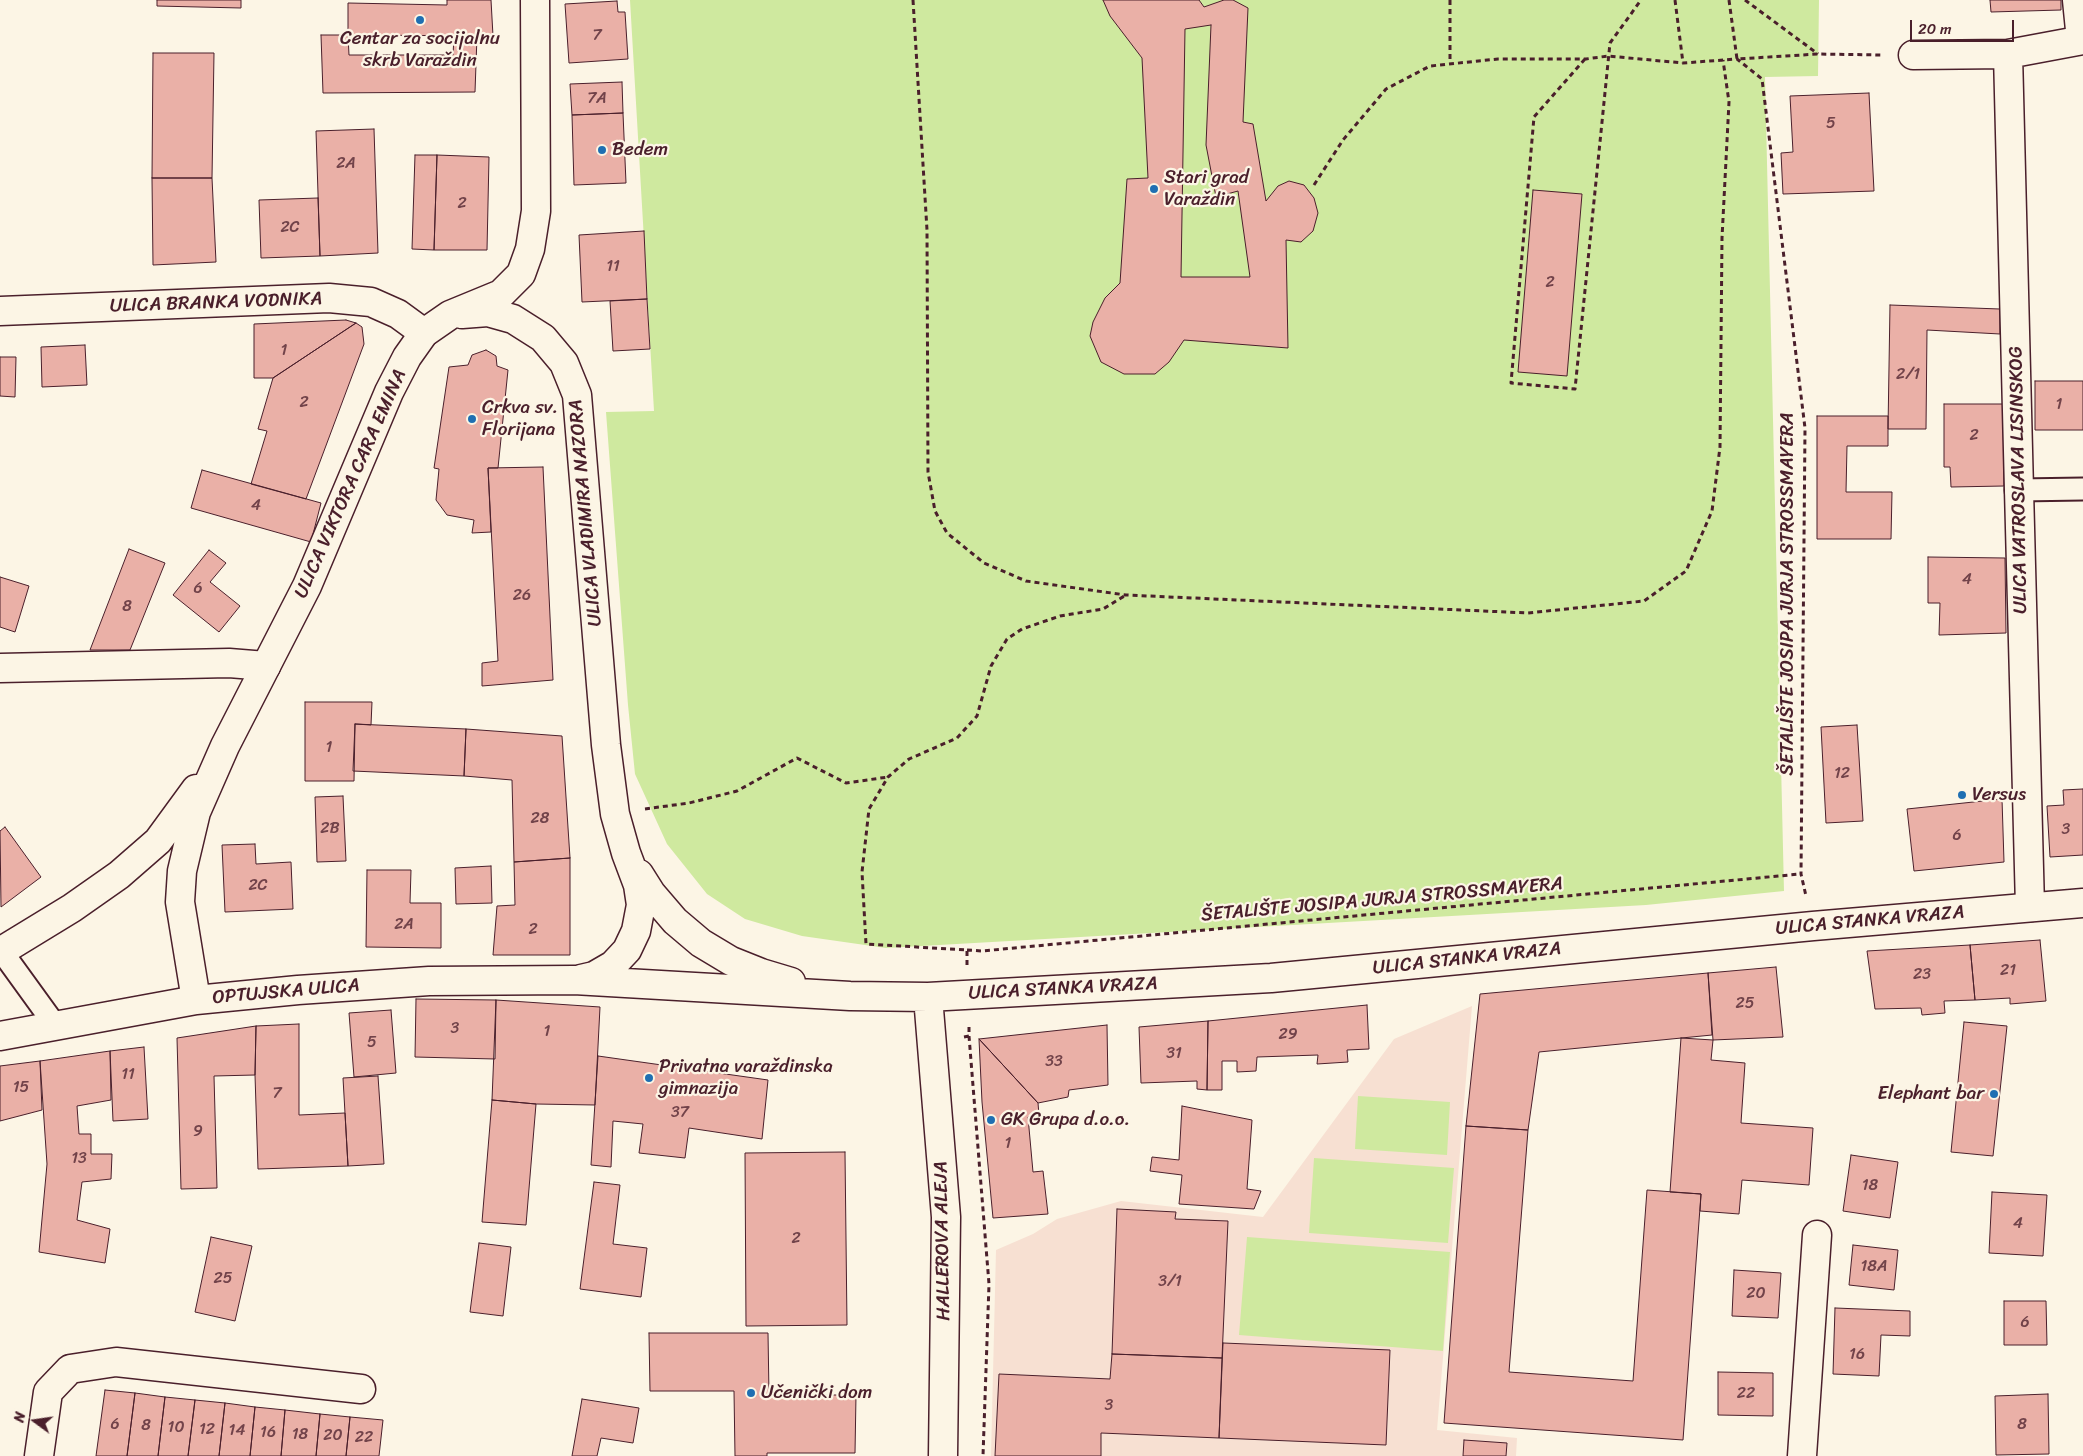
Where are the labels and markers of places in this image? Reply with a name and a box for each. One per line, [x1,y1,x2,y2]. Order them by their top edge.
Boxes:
marker: Centar za socijalnu skrb Varaždin [414,14,426,26]
place label: Centar za socijalnu skrb Varaždin [340,28,500,72]
place label: Bedem [612,139,668,161]
marker: Bedem [596,144,608,156]
place label: Stari grad Varaždin [1164,167,1249,211]
marker: Stari grad Varaždin [1148,183,1160,195]
place label: Crkva sv. Florijana [482,397,558,441]
marker: Crkva sv. Florijana [466,413,478,425]
place label: Versus [1972,784,2026,806]
marker: Versus [1956,789,1968,801]
place label: Privatna varaždinska gimnazija [659,1056,833,1100]
marker: Privatna varaždinska gimnazija [643,1072,655,1084]
place label: Elephant bar [1878,1083,1984,1105]
marker: Elephant bar [1988,1088,2000,1100]
place label: GK Grupa d.o.o. [1001,1109,1130,1131]
marker: GK Grupa d.o.o. [985,1114,997,1126]
place label: Učenički dom [761,1382,872,1404]
marker: Učenički dom [745,1387,757,1399]

